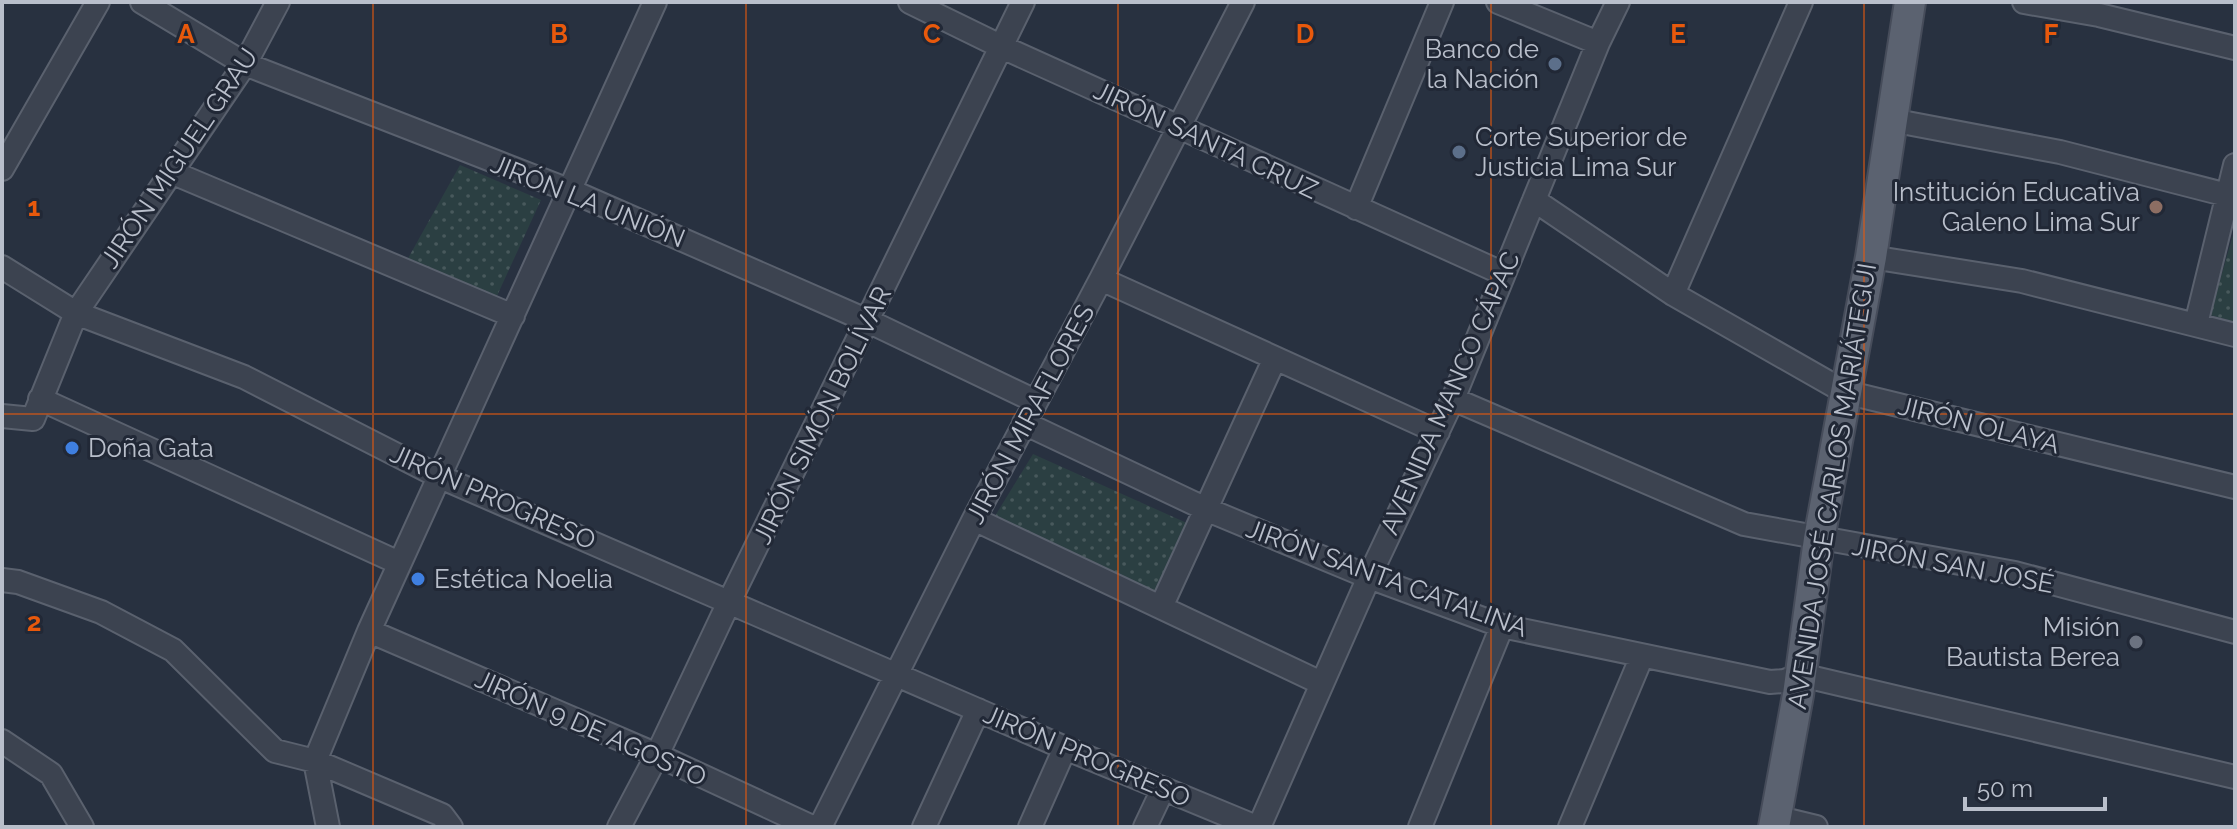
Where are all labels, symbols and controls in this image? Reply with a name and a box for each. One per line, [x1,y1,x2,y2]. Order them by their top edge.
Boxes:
text: A [177,19,195,49]
text: B [550,19,568,49]
text: C [923,19,941,49]
text: D [1296,19,1314,49]
text: E [1670,19,1686,49]
text: F [2044,19,2059,49]
place label: Banco de la Nación [1425,34,1539,94]
street label: JIRÓN MIGUEL GRAU [93,42,264,274]
marker: Banco de la Nación [1546,55,1564,73]
street label: JIRÓN SANTA CRUZ [1089,74,1323,205]
place label: Corte Superior de Justicia Lima Sur [1475,122,1687,182]
marker: Corte Superior de Justicia Lima Sur [1450,143,1468,161]
street label: JIRÓN LA UNIÓN [487,147,690,254]
place label: Institución Educativa Galeno Lima Sur [1893,177,2140,237]
text: 1 [28,192,41,222]
marker: Institución Educativa Galeno Lima Sur [2147,198,2165,216]
street label: AVENIDA MANCO CÁPAC [1374,247,1526,539]
street label: AVENIDA JOSÉ CARLOS MARIÁTEGUI [1782,261,1882,711]
street label: JIRÓN SIMÓN BOLÍVAR [746,281,897,549]
street label: JIRÓN MIRAFLORES [959,299,1100,529]
street label: JIRÓN OLAYA [1895,390,2063,460]
place label: Doña Gata [88,433,214,463]
street label: JIRÓN PROGRESO [386,437,601,556]
marker: Doña Gata [63,439,81,457]
street label: JIRÓN SANTA CATALINA [1242,512,1532,643]
street label: JIRÓN SAN JOSÉ [1850,530,2057,599]
place label: Estética Noelia [434,564,613,594]
marker: Estética Noelia [409,570,427,588]
text: 2 [27,607,41,637]
place label: Misión Bautista Berea [1946,612,2120,672]
marker: Misión Bautista Berea [2127,633,2145,651]
street label: JIRÓN 9 DE AGOSTO [471,663,712,793]
street label: JIRÓN PROGRESO [979,698,1195,813]
scale bar [1965,761,2105,811]
text: 50 m [1977,774,2033,803]

